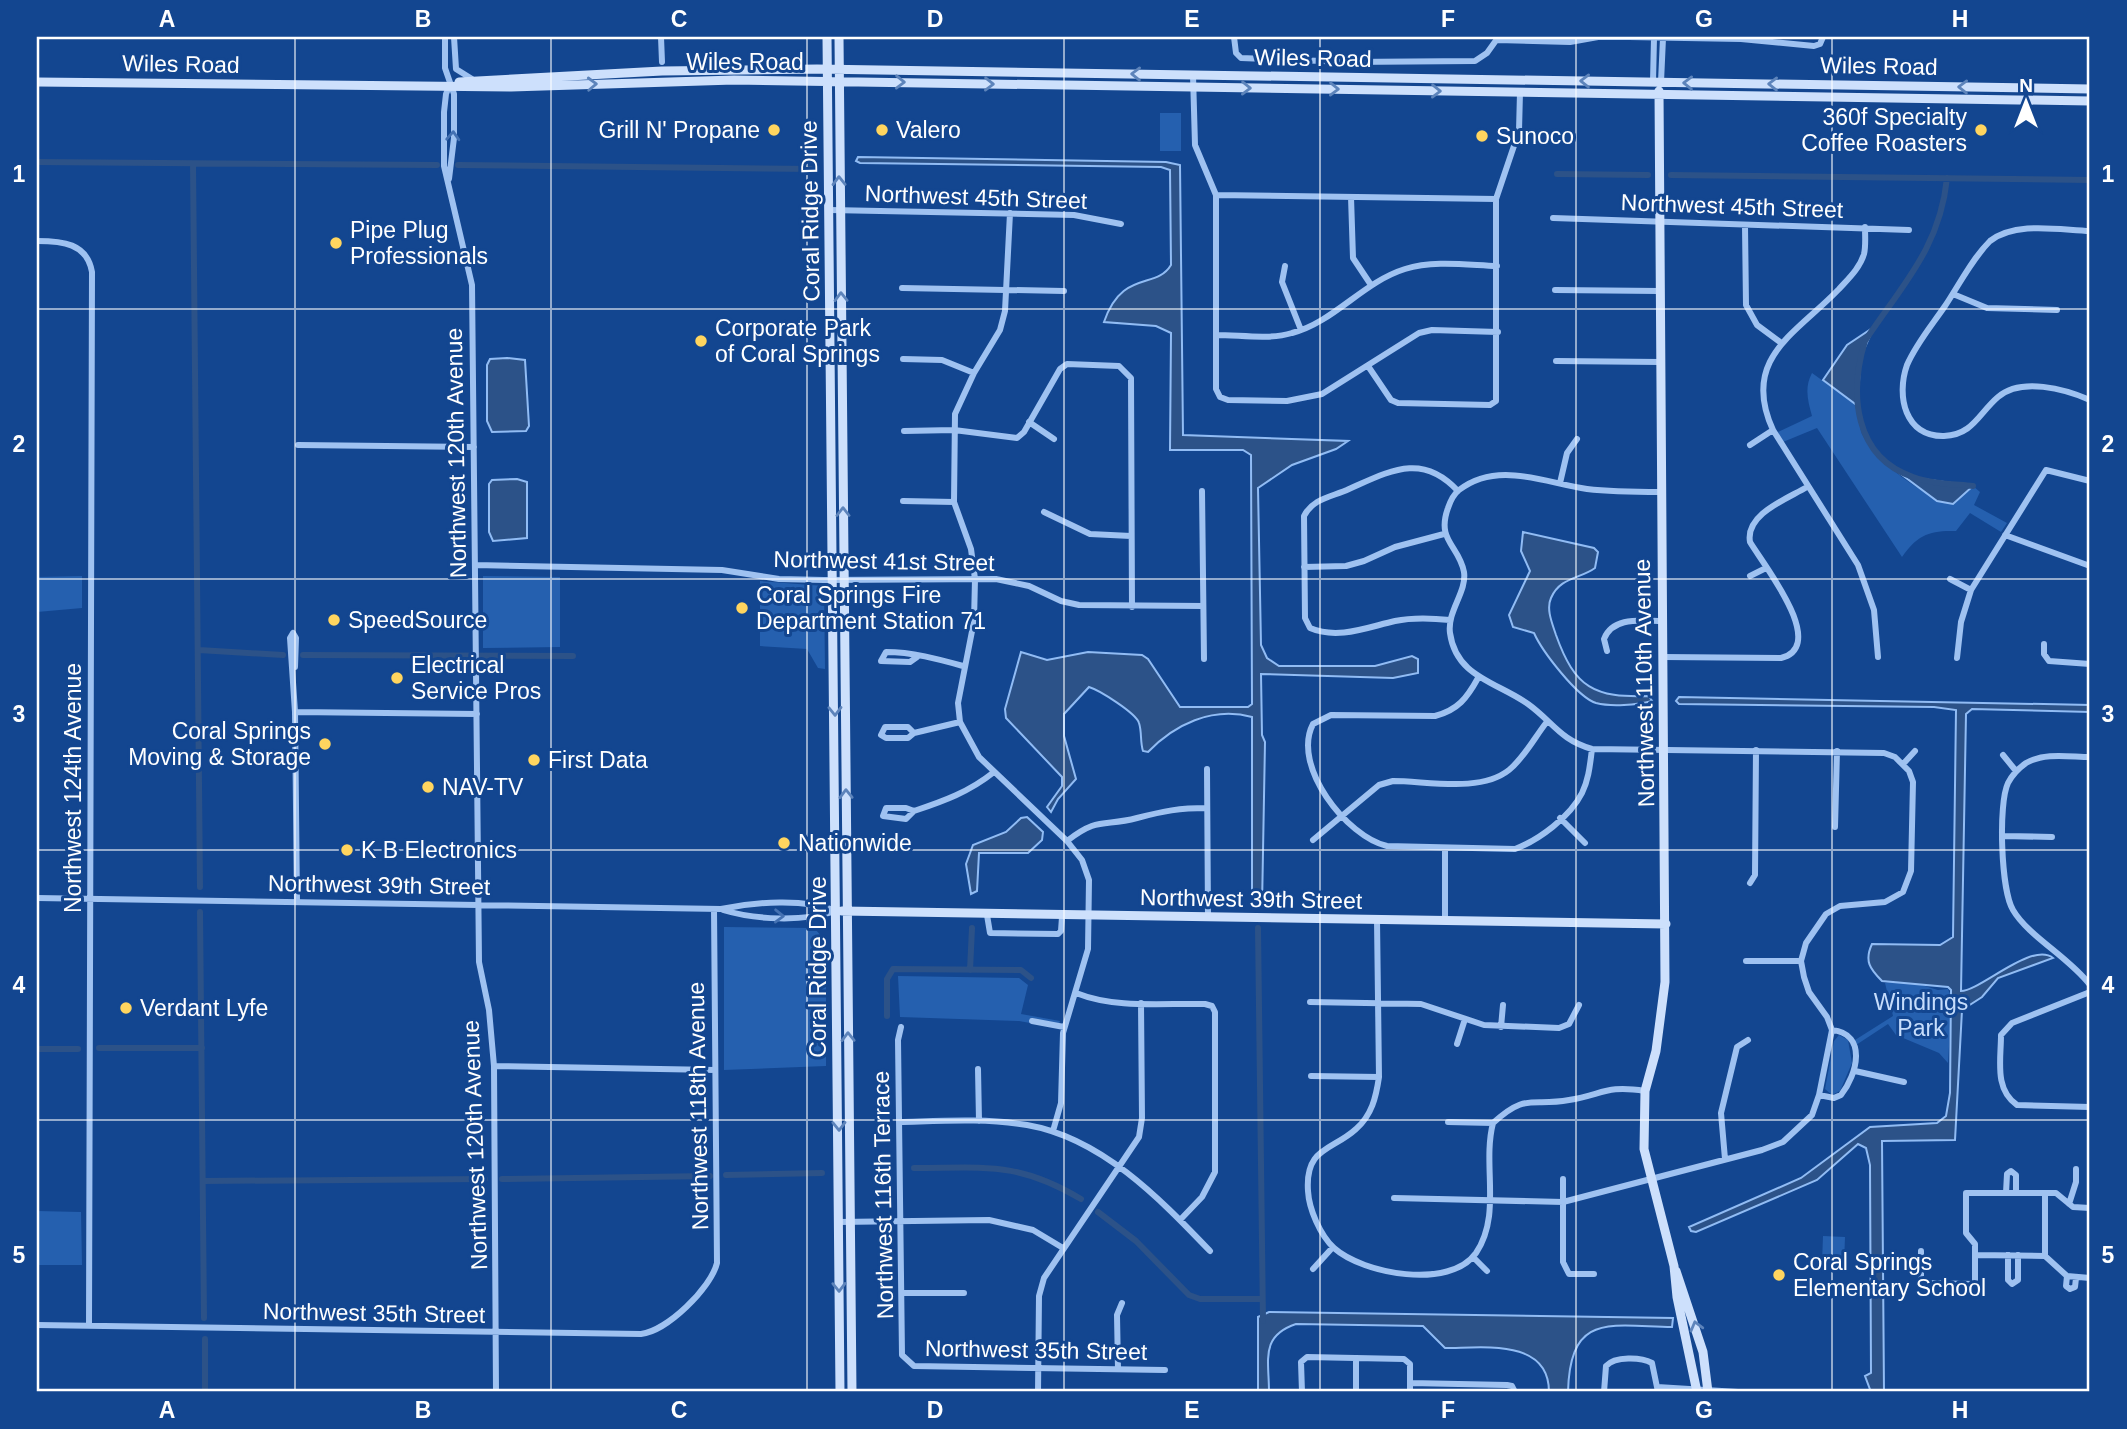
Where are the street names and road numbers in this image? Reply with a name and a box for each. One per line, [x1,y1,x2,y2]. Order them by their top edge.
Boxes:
street label: Wiles Road [1254,44,1372,72]
street label: Wiles Road [686,49,804,75]
street label: Wiles Road [122,50,240,78]
street label: Wiles Road [1820,52,1938,80]
street label: Coral Ridge Drive [795,120,825,302]
street label: Northwest 45th Street [864,180,1088,214]
street label: Northwest 45th Street [1620,189,1844,223]
street label: Northwest 120th Avenue [441,328,471,578]
street label: Northwest 41st Street [773,546,995,576]
street label: Northwest 110th Avenue [1629,559,1659,807]
street label: Northwest 124th Avenue [60,663,86,913]
street label: Northwest 39th Street [268,870,491,900]
street label: Coral Ridge Drive [805,876,831,1058]
street label: Northwest 39th Street [1140,884,1363,914]
street label: Northwest 118th Avenue [683,982,713,1230]
street label: Northwest 120th Avenue [458,1020,492,1270]
street label: Northwest 116th Terrace [868,1071,898,1319]
street label: Northwest 35th Street [263,1298,486,1328]
street label: Northwest 35th Street [925,1335,1148,1365]

